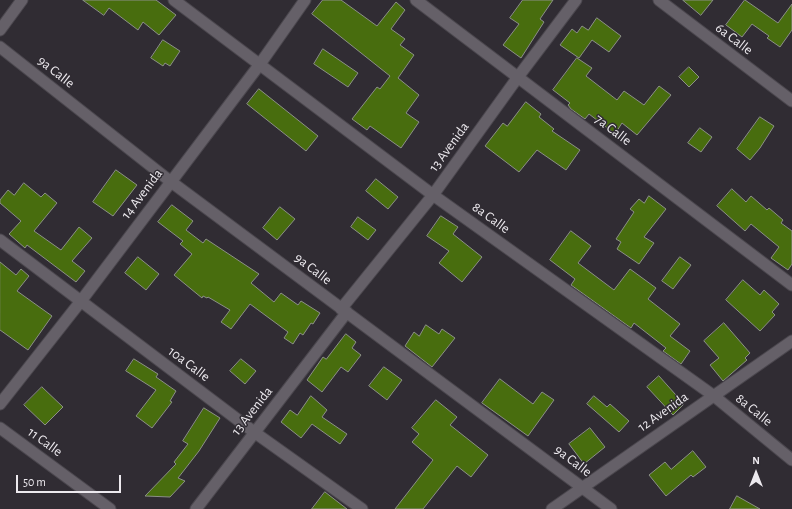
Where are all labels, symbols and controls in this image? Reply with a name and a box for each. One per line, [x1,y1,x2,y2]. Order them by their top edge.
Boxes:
street label: 6a Calle [712,20,756,58]
street label: 9a Calle [34,52,78,92]
street label: 7a Calle [591,111,635,149]
street label: 13 Avenida [425,119,473,175]
street label: 14 Avenida [118,166,166,222]
street label: 8a Calle [469,199,513,237]
street label: 9a Calle [291,250,335,288]
street label: 10a Calle [165,343,213,385]
street label: 13 Avenida [228,383,276,439]
street label: 12 Avenida [634,389,692,435]
street label: 8a Calle [732,390,776,430]
street label: 11 Calle [24,424,66,460]
street label: 9a Calle [551,442,595,480]
north arrow [736,453,776,493]
text: N [752,455,760,466]
scale bar [18,467,123,493]
text: 50 m [23,476,46,488]

